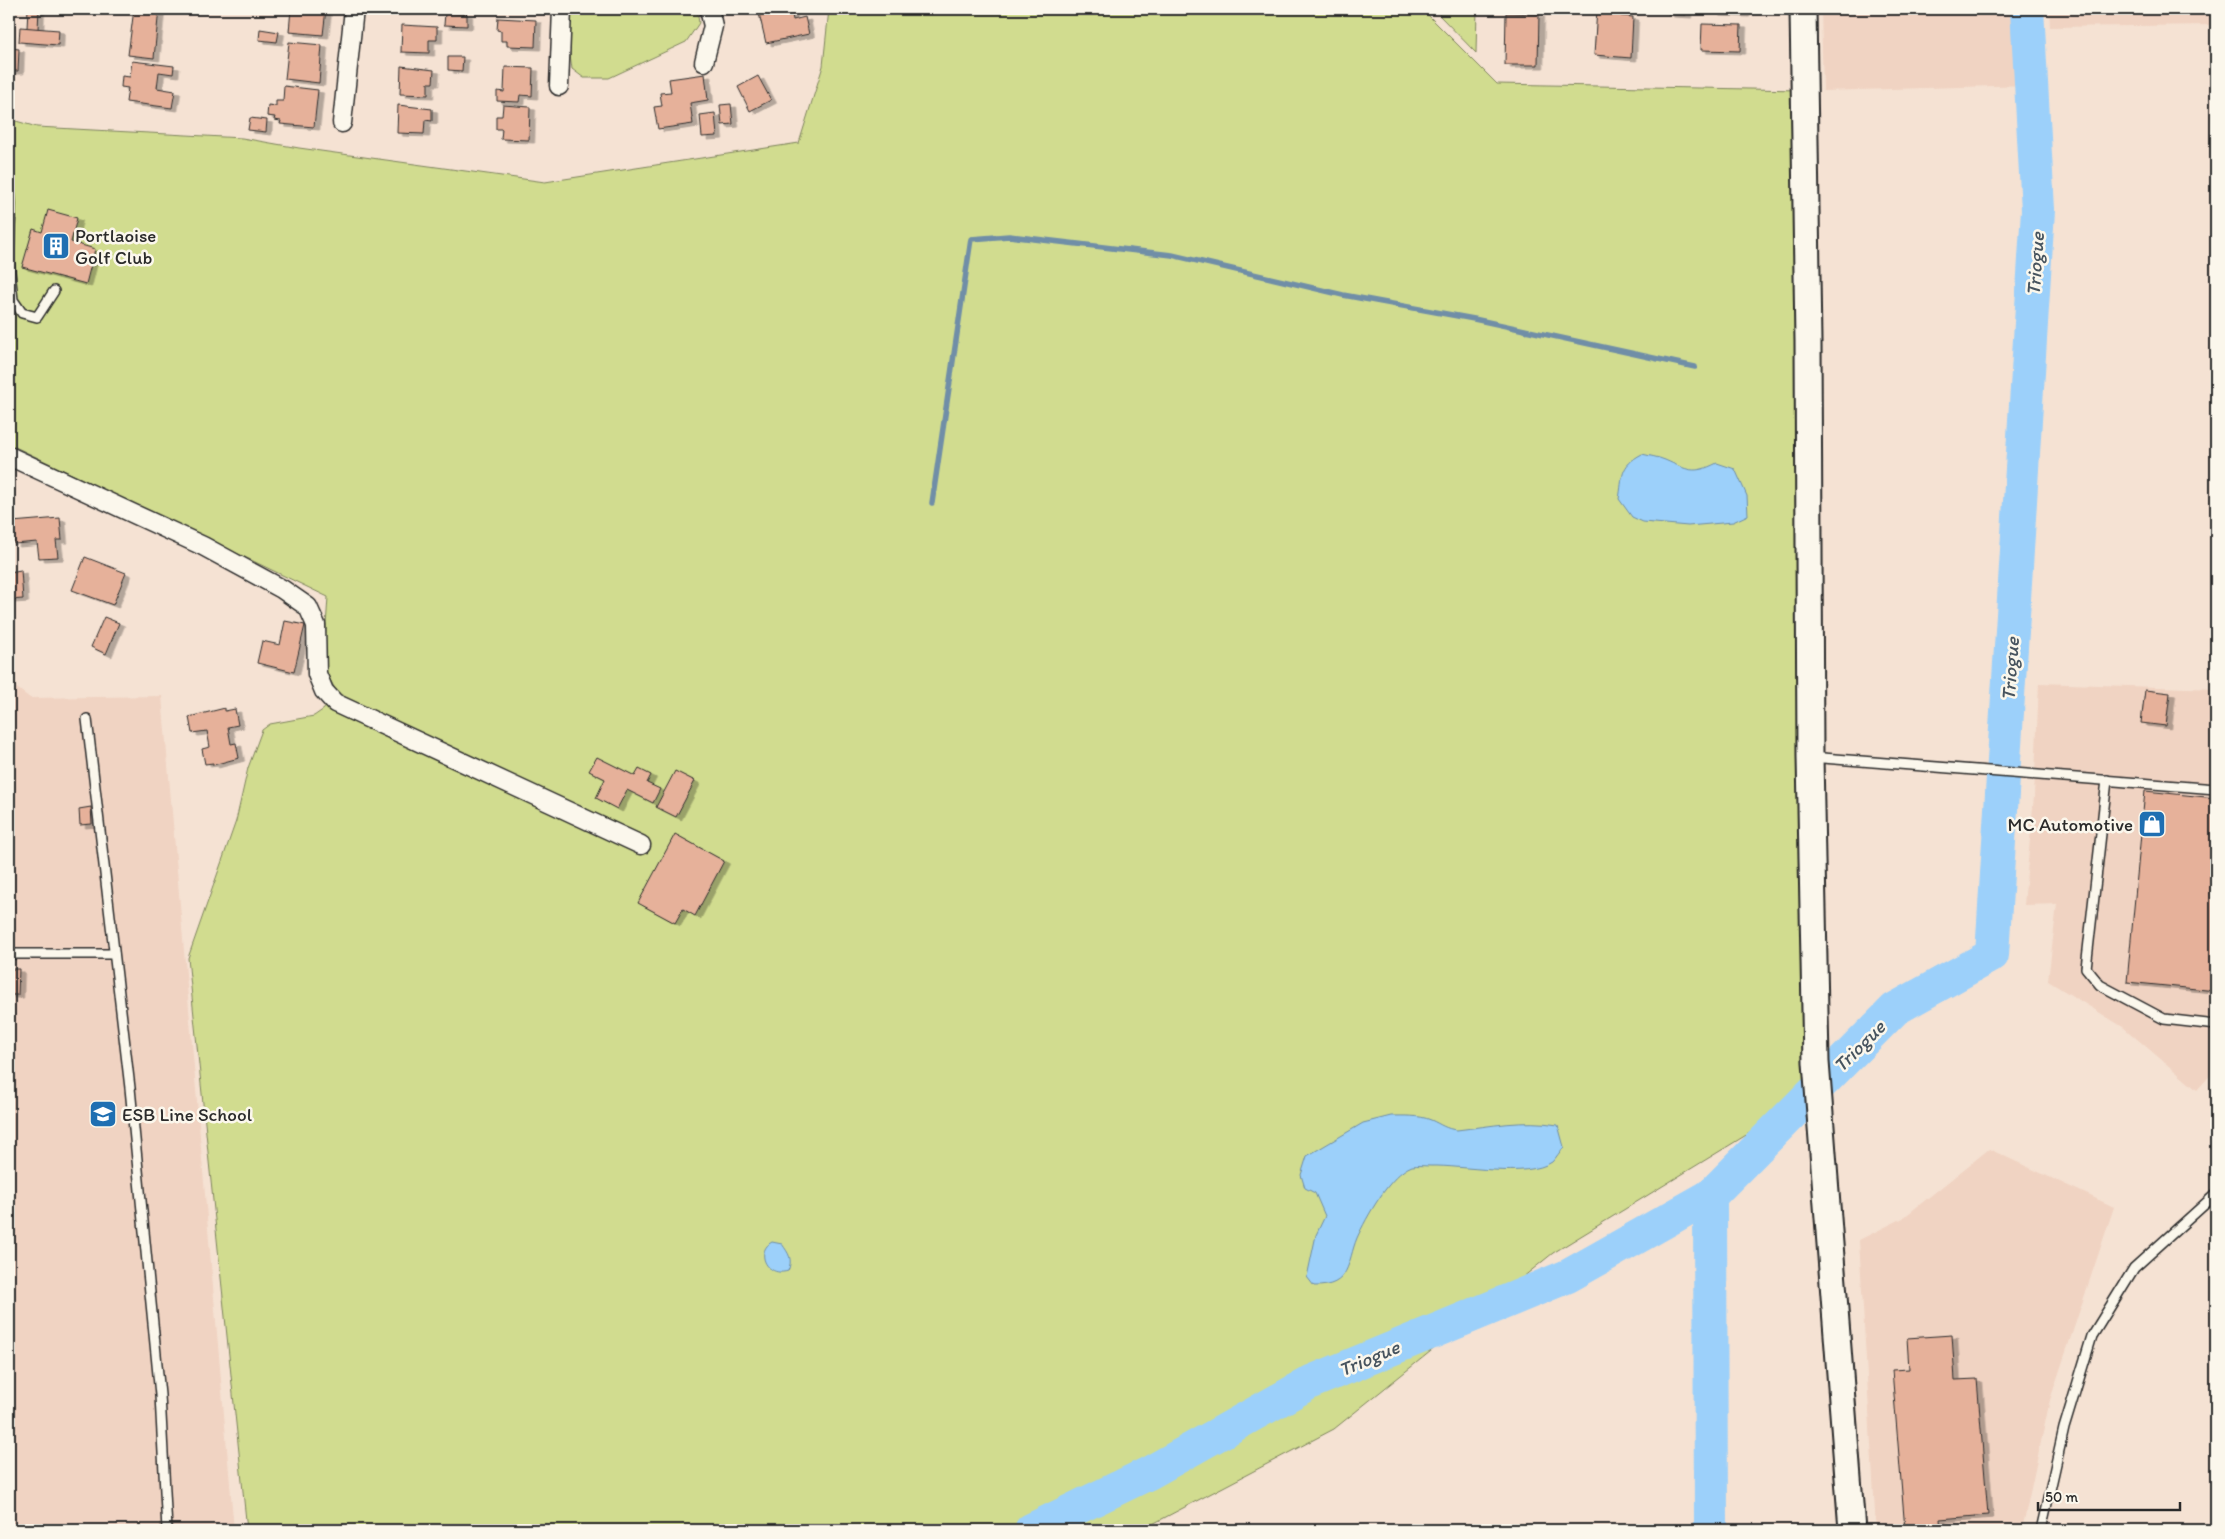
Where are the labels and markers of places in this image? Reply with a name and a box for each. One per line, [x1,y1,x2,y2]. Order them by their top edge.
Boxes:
place label: Portlaoise Golf Club [75,224,156,269]
building icon: Portlaoise Golf Club [41,231,71,261]
shop icon: MC Automotive [2137,809,2167,839]
place label: MC Automotive [2008,813,2133,836]
school or university icon: ESB Line School [88,1099,118,1129]
place label: ESB Line School [122,1103,253,1126]

